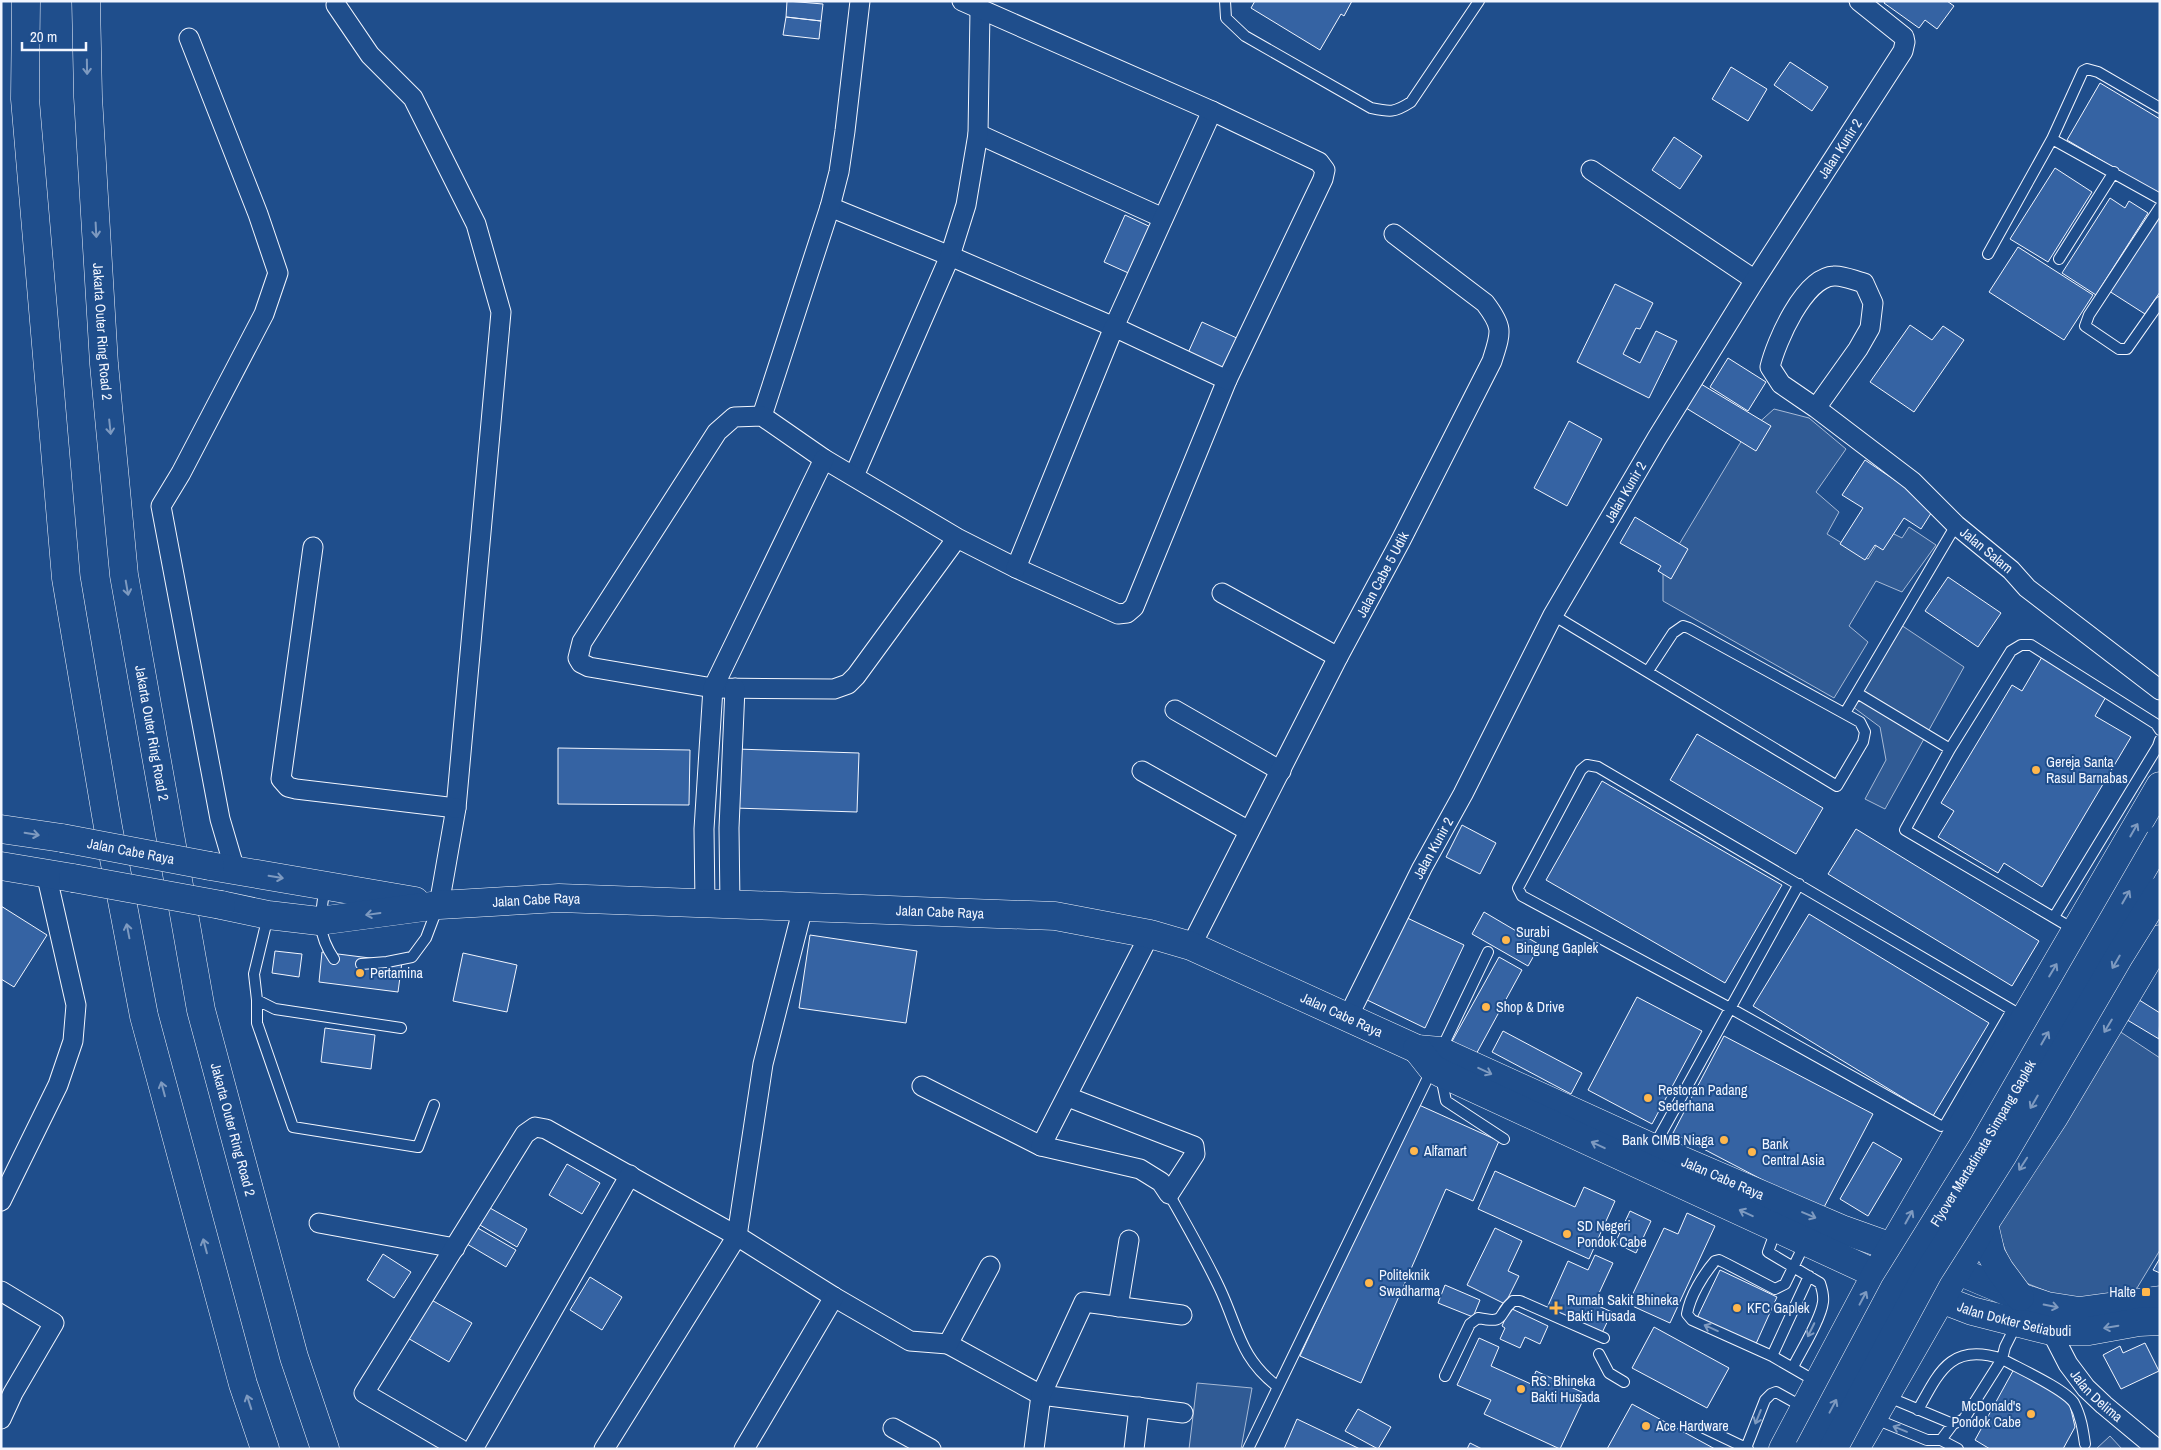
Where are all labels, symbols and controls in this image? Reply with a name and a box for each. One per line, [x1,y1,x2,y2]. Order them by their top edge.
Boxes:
scale bar [22,20,86,52]
text: 20 m [30,26,57,47]
one-way arrow [82,59,92,75]
street label: Jalan Kunir 2 [1814,115,1866,182]
one-way arrow [91,221,100,237]
street label: Jakarta Outer Ring Road 2 [89,262,116,401]
one-way arrow [105,418,115,434]
street label: Jalan Kunir 2 [1600,458,1650,526]
street label: Jalan Salam [1956,523,2017,577]
street label: Jalan Cabe 5 Udik [1352,528,1413,620]
one-way arrow [122,580,132,596]
street label: Jakarta Outer Ring Road 2 [131,664,173,802]
place label: Gereja Santa Rasul Barnabas [2046,753,2128,787]
marker: Gereja Santa Rasul Barnabas [2030,764,2042,776]
street label: Jalan Kunir 2 [1409,814,1457,882]
one-way arrow [2130,823,2140,838]
one-way arrow [23,829,39,839]
street label: Jalan Cabe Raya [86,834,176,868]
one-way arrow [267,872,283,882]
street label: Jalan Cabe Raya [492,889,581,911]
one-way arrow [2122,891,2132,905]
street label: Jalan Cabe Raya [896,901,985,922]
one-way arrow [365,909,381,919]
one-way arrow [123,923,132,939]
place label: Surabi Bingung Gaplek [1516,923,1599,957]
marker: Surabi Bingung Gaplek [1500,934,1512,946]
one-way arrow [2110,954,2120,969]
place label: Pertamina [370,964,424,982]
one-way arrow [2048,964,2058,978]
marker: Pertamina [354,967,366,979]
street label: Jalan Cabe Raya [1298,988,1386,1041]
place label: Shop & Drive [1496,998,1564,1016]
marker: Shop & Drive [1480,1001,1492,1013]
one-way arrow [2102,1018,2112,1032]
one-way arrow [2040,1031,2050,1046]
street label: Flyover Martadinata Simpang Gaplek [1926,1056,2040,1230]
street label: Jakarta Outer Ring Road 2 [207,1061,260,1198]
one-way arrow [1477,1067,1492,1077]
place label: Restoran Padang Sederhana [1658,1081,1748,1115]
one-way arrow [158,1082,167,1098]
marker: Restoran Padang Sederhana [1642,1092,1654,1104]
one-way arrow [2028,1095,2038,1109]
place label: Bank CIMB Niaga [1622,1131,1715,1149]
marker: Bank CIMB Niaga [1718,1134,1730,1146]
place label: Bank Central Asia [1762,1135,1825,1169]
one-way arrow [1591,1140,1606,1150]
place label: Alfamart [1423,1142,1467,1160]
marker: Alfamart [1408,1145,1420,1157]
marker: Bank Central Asia [1746,1146,1758,1158]
street label: Jalan Cabe Raya [1679,1152,1768,1204]
one-way arrow [2017,1157,2027,1171]
one-way arrow [1739,1208,1754,1217]
one-way arrow [1904,1209,1914,1224]
one-way arrow [1801,1211,1816,1221]
place label: SD Negeri Pondok Cabe [1577,1217,1647,1251]
marker: SD Negeri Pondok Cabe [1561,1228,1573,1240]
one-way arrow [200,1239,210,1255]
place label: Politeknik Swadharma [1379,1266,1441,1300]
marker: Politeknik Swadharma [1363,1277,1375,1289]
place label: Halte [2109,1283,2136,1301]
marker: Halte [2140,1286,2152,1298]
one-way arrow [1858,1290,1868,1305]
place label: Rumah Sakit Bhineka Bakti Husada [1567,1291,1679,1325]
street label: Jalan Dokter Setiabudi [1955,1297,2071,1340]
place label: KFC Gaplek [1747,1299,1810,1317]
marker: Rumah Sakit Bhineka Bakti Husada [1549,1301,1563,1315]
marker: KFC Gaplek [1731,1302,1743,1314]
one-way arrow [2043,1302,2059,1311]
one-way arrow [1806,1322,1816,1337]
one-way arrow [2104,1322,2120,1332]
one-way arrow [1704,1323,1719,1333]
street label: Jalan Delima [2066,1366,2127,1426]
place label: RS. Bhineka Bakti Husada [1531,1372,1601,1406]
marker: RS. Bhineka Bakti Husada [1515,1383,1527,1395]
one-way arrow [244,1395,254,1411]
place label: McDonald's Pondok Cabe [1951,1397,2021,1431]
one-way arrow [1828,1399,1838,1414]
marker: McDonald's Pondok Cabe [2025,1408,2037,1420]
one-way arrow [1753,1409,1762,1424]
place label: Ace Hardware [1655,1417,1729,1435]
marker: Ace Hardware [1640,1420,1652,1432]
one-way arrow [1893,1423,1908,1433]

